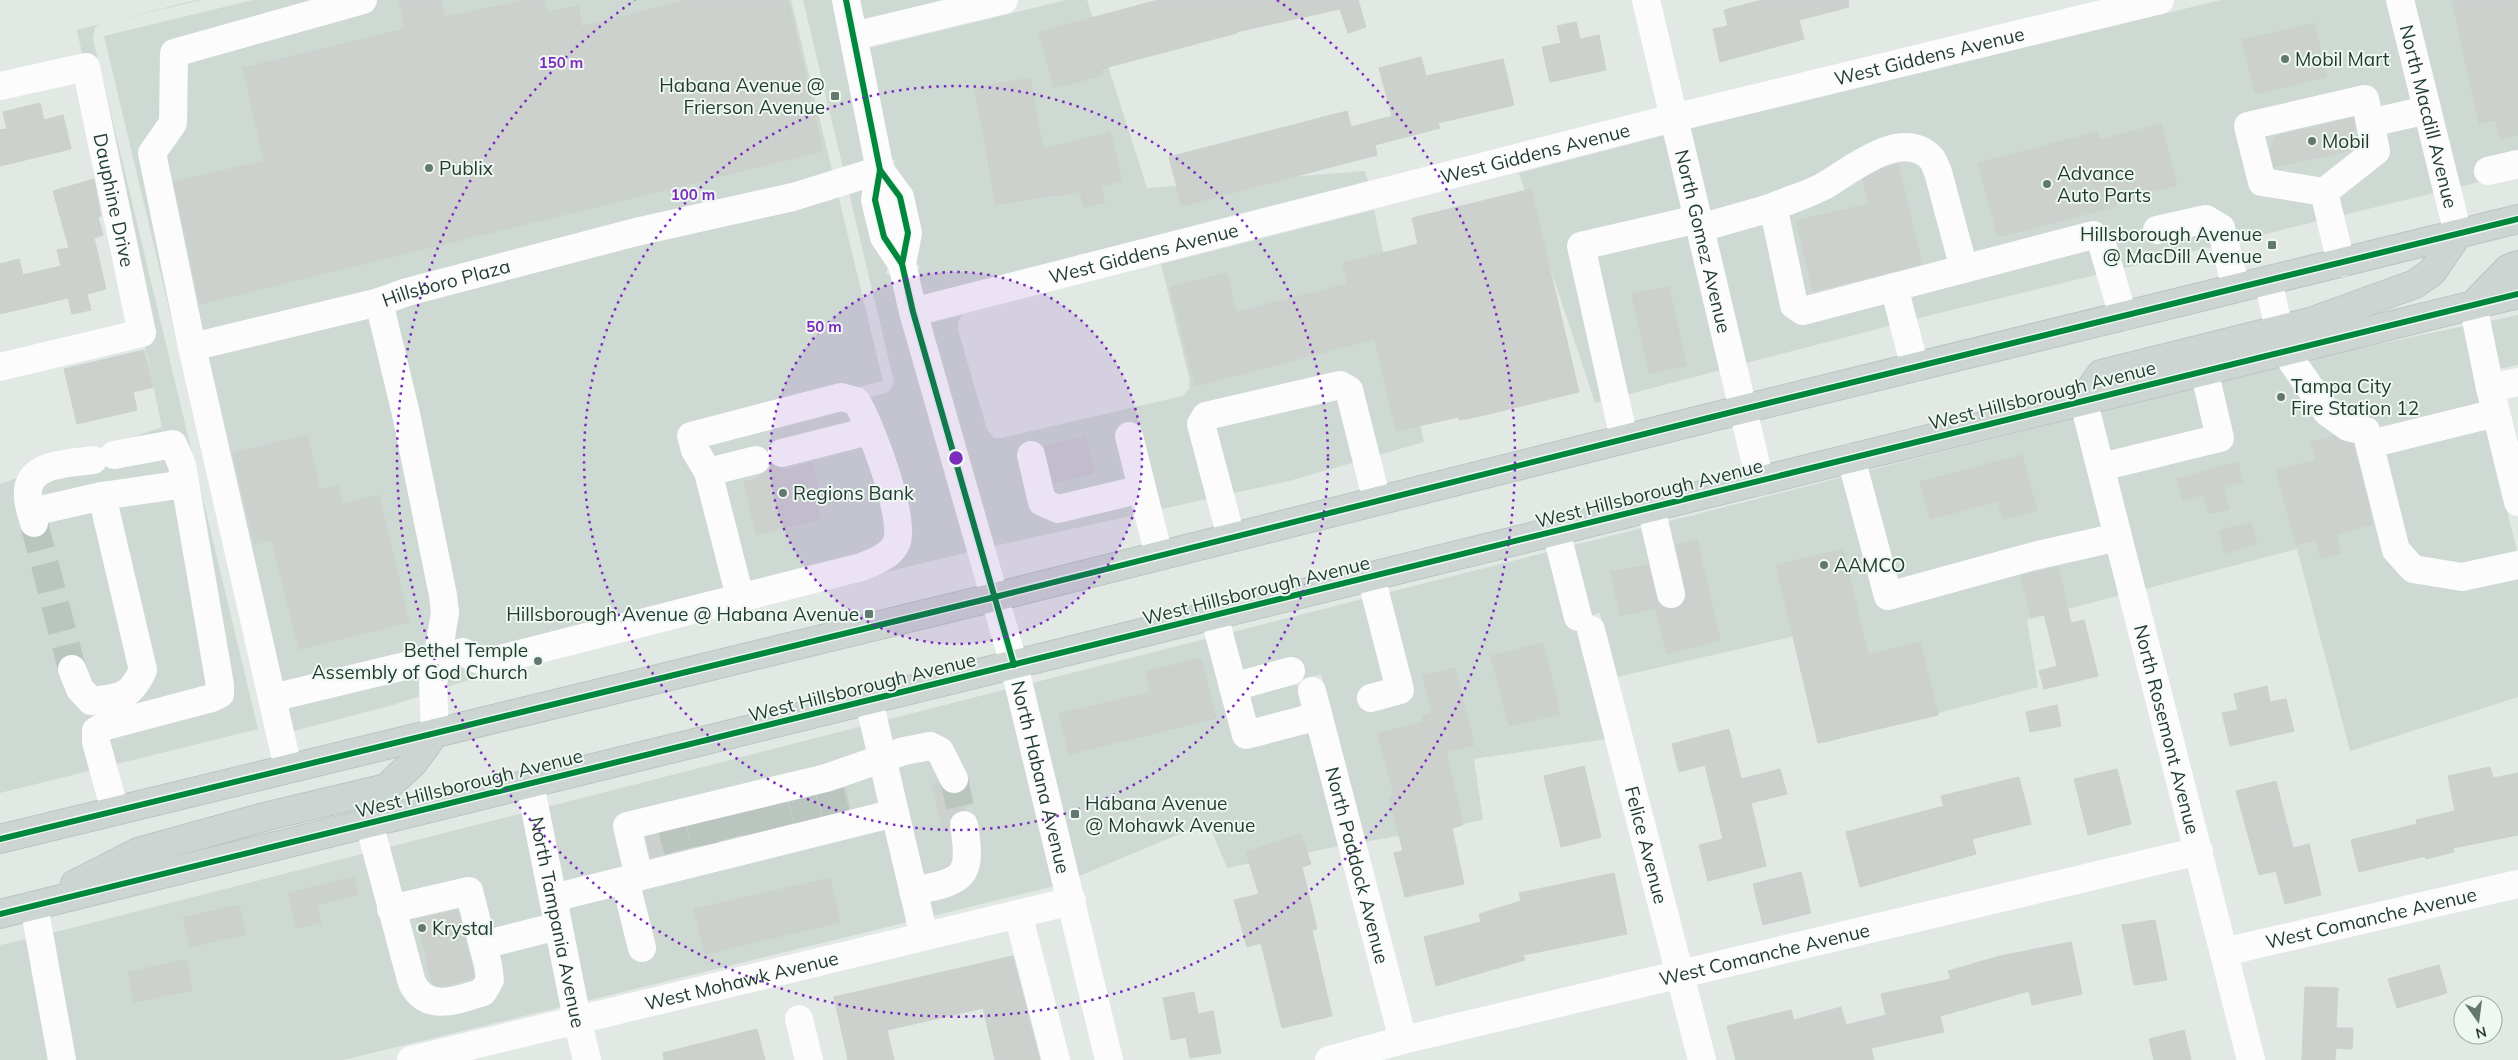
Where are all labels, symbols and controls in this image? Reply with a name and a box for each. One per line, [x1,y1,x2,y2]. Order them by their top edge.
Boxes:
street label: West Giddens Avenue [1832,21,2027,91]
street label: North Macdill Avenue [2395,22,2463,211]
place label: Mobil Mart [2295,47,2390,71]
text: 150 m [539,53,583,72]
marker: Mobil Mart [2279,53,2291,65]
place label: Habana Avenue @ Frierson Avenue [659,73,825,119]
marker: Habana Avenue @ Frierson Avenue [829,90,841,102]
street label: West Giddens Avenue [1438,118,1632,189]
place label: Mobil [2322,129,2370,153]
street label: Dauphine Drive [88,131,140,269]
marker: Mobil [2306,135,2318,147]
street label: North Gomez Avenue [1670,147,1737,336]
place label: Publix [439,156,493,180]
place label: Advance Auto Parts [2057,161,2151,207]
marker: Publix [423,162,435,174]
marker: Advance Auto Parts [2041,178,2053,190]
text: 100 m [671,185,715,204]
street label: West Giddens Avenue [1046,217,1241,289]
place label: Hillsborough Avenue @ MacDill Avenue [2080,222,2262,268]
marker: Hillsborough Avenue @ MacDill Avenue [2266,239,2278,251]
street label: Hillsboro Plaza [379,253,513,312]
text: 50 m [806,317,842,336]
street label: West Hillsborough Avenue [1926,355,2158,435]
place label: Tampa City Fire Station 12 [2291,374,2419,420]
marker: Tampa City Fire Station 12 [2275,391,2287,403]
centre of rings [947,449,965,467]
street label: West Hillsborough Avenue [1533,453,1765,533]
place label: Regions Bank [793,481,914,505]
marker: Regions Bank [777,487,789,499]
street label: West Hillsborough Avenue [1140,550,1372,630]
place label: AAMCO [1834,553,1906,577]
marker: AAMCO [1818,559,1830,571]
place label: Hillsborough Avenue @ Habana Avenue [506,602,859,626]
marker: Hillsborough Avenue @ Habana Avenue [863,608,875,620]
street label: North Rosemont Avenue [2129,622,2205,837]
place label: Bethel Temple Assembly of God Church [312,638,528,684]
street label: West Hillsborough Avenue [746,647,978,727]
marker: Bethel Temple Assembly of God Church [532,655,544,667]
street label: North Habana Avenue [1006,678,1076,876]
street label: West Hillsborough Avenue [353,743,585,823]
street label: North Paddock Avenue [1320,764,1395,966]
street label: Felice Avenue [1620,784,1673,906]
place label: Habana Avenue @ Mohawk Avenue [1085,791,1255,837]
marker: Habana Avenue @ Mohawk Avenue [1069,808,1081,820]
street label: North Tampania Avenue [525,815,591,1030]
street label: West Comanche Avenue [2263,882,2479,954]
place label: Krystal [432,916,493,940]
street label: West Comanche Avenue [1657,918,1872,991]
marker: Krystal [416,922,428,934]
street label: West Mohawk Avenue [642,946,841,1015]
north arrow [2453,995,2503,1045]
text: N [2474,1023,2488,1043]

